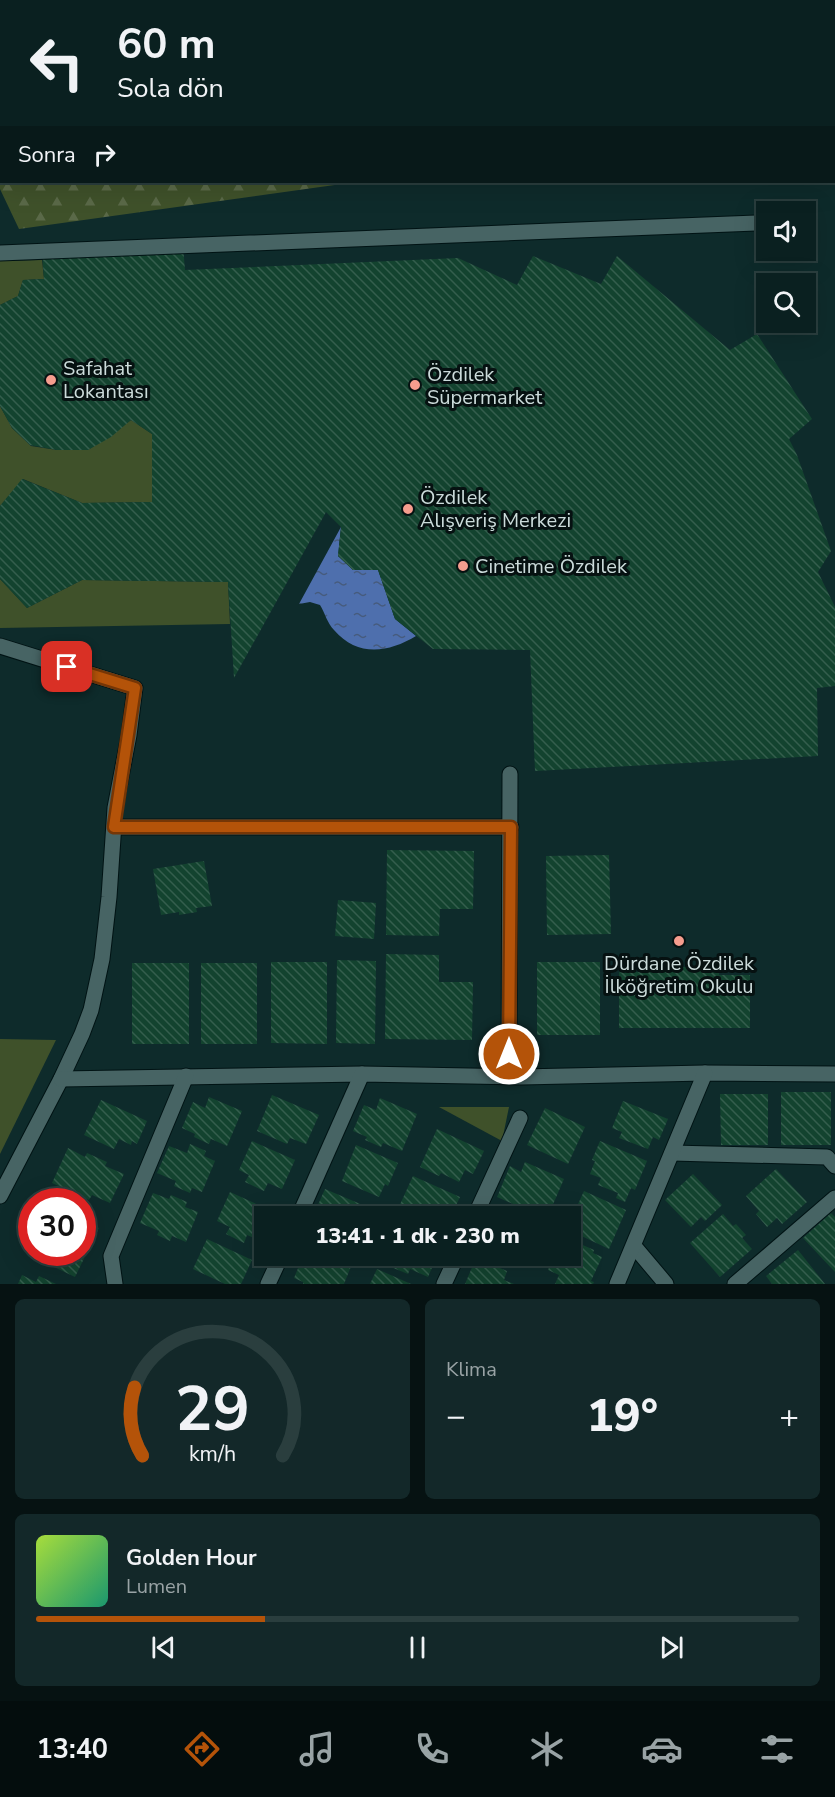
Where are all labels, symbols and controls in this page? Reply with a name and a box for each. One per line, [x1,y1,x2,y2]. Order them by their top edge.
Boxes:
text: 60 m [117,16,216,73]
icon: left [18,24,96,102]
text: Sola dön [117,70,224,107]
icon: right [88,138,121,171]
text: Sonra [18,140,76,170]
map controls [756,201,816,333]
button: sound [756,201,816,261]
button: search [756,273,816,333]
place label: Safahat Lokantası [63,355,149,405]
place label: Özdilek Süpermarket [427,361,543,411]
marker: Safahat Lokantası [44,373,58,387]
marker: Özdilek Süpermarket [408,378,422,392]
place label: Özdilek Alışveriş Merkezi [420,484,571,534]
marker: Özdilek Alışveriş Merkezi [401,502,415,516]
place label: Cinetime Özdilek [475,553,628,580]
marker: Cinetime Özdilek [456,559,470,573]
pin [41,641,92,692]
icon: arrive [50,650,83,683]
marker: Dürdane Özdilek İlköğretim Okulu [672,934,686,948]
place label: Dürdane Özdilek İlköğretim Okulu [604,950,755,1000]
position arrow [477,1022,541,1086]
speed limit sign: 30 [18,1188,96,1266]
text: 13:41 · 1 dk · 230 m [315,1221,520,1251]
text: Klima [446,1356,497,1383]
text: 29 [175,1367,250,1452]
text: 19° [587,1386,658,1447]
text: − [446,1394,466,1439]
text: + [779,1394,799,1439]
text: km/h [189,1439,236,1469]
text: Golden Hour [126,1543,257,1573]
text: Lumen [126,1573,187,1600]
icon: previous [147,1631,180,1664]
icon: pause [401,1631,434,1664]
icon: next [655,1631,688,1664]
icon: directions [181,1728,223,1770]
icon: music [296,1728,338,1770]
icon: phone [411,1728,453,1770]
icon: climate [526,1728,568,1770]
icon: car [641,1728,683,1770]
icon: filters [756,1728,798,1770]
text: 13:40 [37,1731,108,1768]

